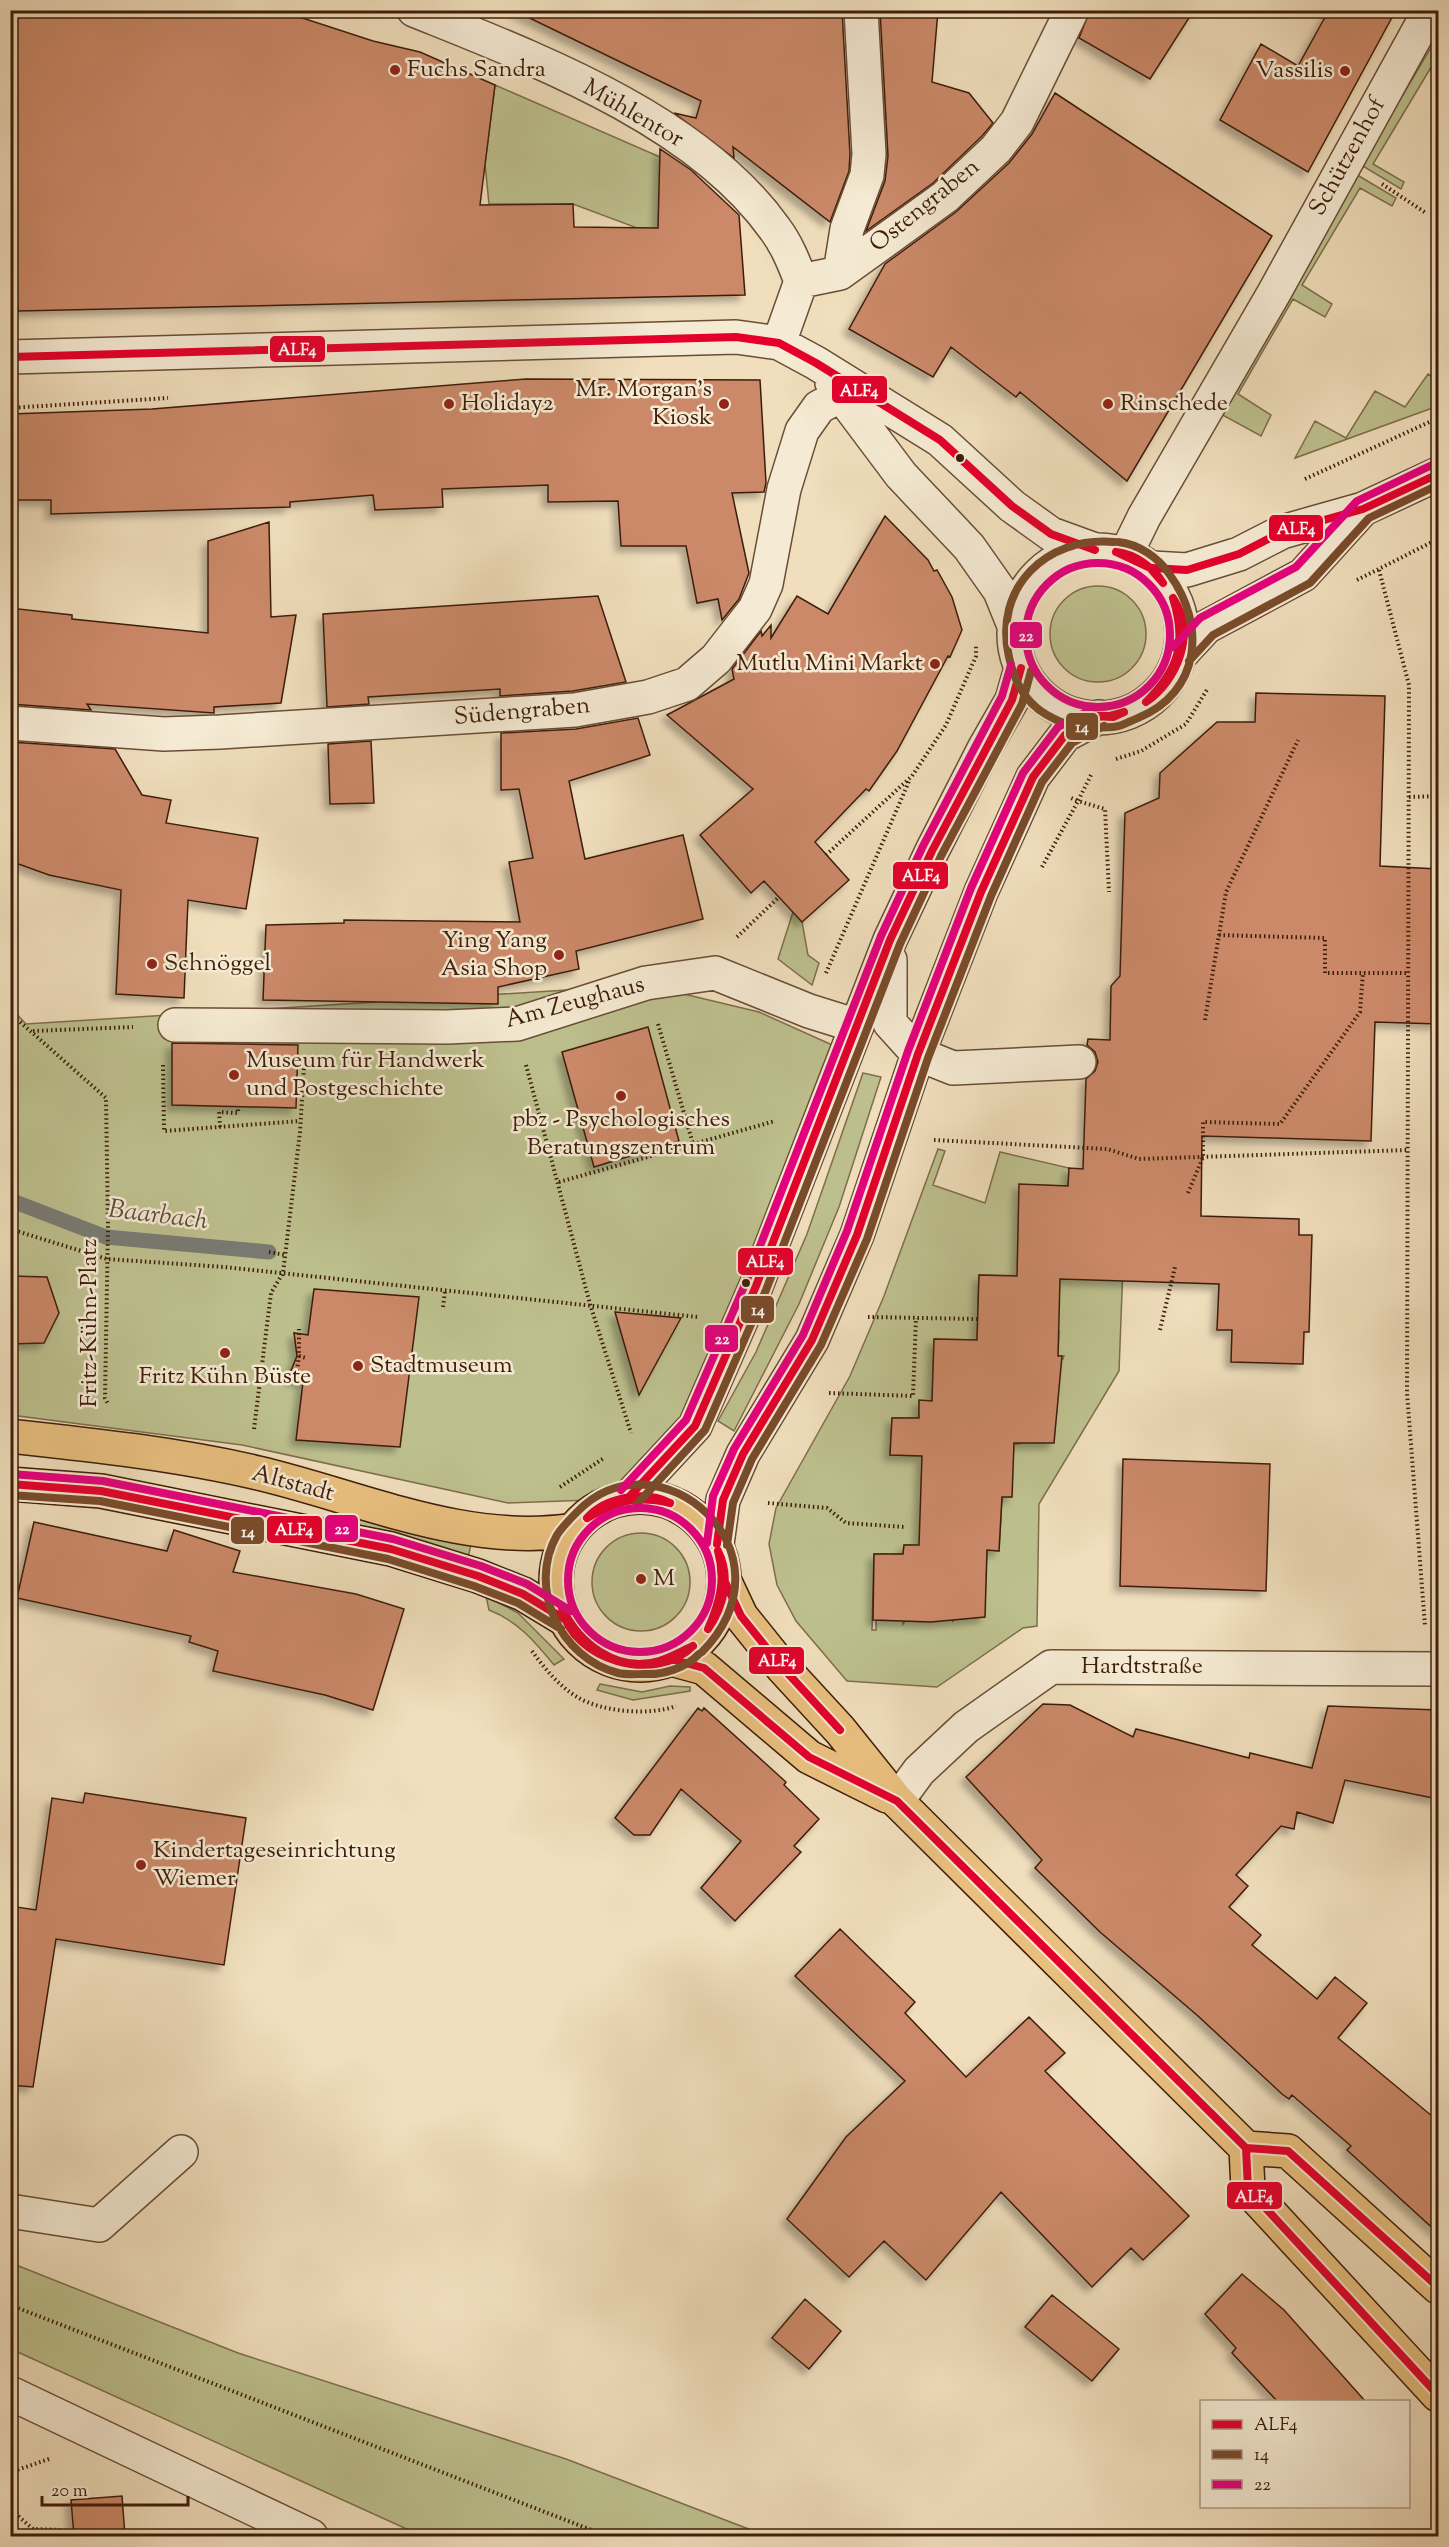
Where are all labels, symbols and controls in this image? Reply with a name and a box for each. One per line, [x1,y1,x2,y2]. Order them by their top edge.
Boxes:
place label: Fuchs Sandra [407,53,546,87]
place label: Vassilis [1255,54,1333,88]
marker: Fuchs Sandra [388,63,402,77]
marker: Vassilis [1338,64,1352,78]
street label: Mühlentor [576,71,690,157]
street label: Schützenhof [1301,90,1395,222]
street label: Ostengraben [863,151,987,261]
line badge: ALF4 [269,335,326,363]
text: ALF4 [278,340,316,363]
place label: Mr. Morgan's Kiosk [575,373,712,435]
line badge: ALF4 [831,375,888,404]
text: ALF4 [840,381,878,404]
place label: Holiday2 [461,387,554,421]
place label: Rinschede [1120,387,1228,421]
marker: Holiday2 [442,397,456,411]
marker: Mr. Morgan's Kiosk [717,397,731,411]
marker: Rinschede [1101,397,1115,411]
unlabelled marker [954,452,966,464]
line badge: ALF4 [1268,514,1324,542]
text: ALF4 [1277,519,1315,542]
line badge: 22 [1009,621,1043,649]
text: 22 [1019,626,1034,649]
place label: Mutlu Mini Markt [736,647,923,681]
marker: Mutlu Mini Markt [928,657,942,671]
street label: Südengraben [452,689,592,735]
line badge: 14 [1065,712,1099,741]
text: 14 [1075,717,1089,740]
line badge: ALF4 [892,861,949,890]
text: ALF4 [902,866,940,889]
place label: Ying Yang Asia Shop [441,924,547,986]
place label: Schnöggel [164,947,271,981]
marker: Ying Yang Asia Shop [552,948,566,962]
marker: Schnöggel [145,957,159,971]
street label: Am Zeughaus [502,968,648,1038]
place label: Museum für Handwerk und Postgeschichte [246,1044,485,1106]
marker: Museum für Handwerk und Postgeschichte [227,1068,241,1082]
marker: pbz - Psychologisches Beratungszentrum [614,1089,628,1103]
place label: pbz - Psychologisches Beratungszentrum [512,1103,730,1165]
water label: Baarbach [106,1192,210,1240]
street label: Fritz-Kühn-Platz [73,1239,107,1407]
line badge: ALF4 [737,1247,794,1276]
text: ALF4 [746,1252,784,1275]
unlabelled marker [740,1277,752,1289]
line badge: 14 [740,1295,775,1324]
text: 14 [751,1300,765,1323]
line badge: 22 [704,1324,739,1353]
text: 22 [715,1329,730,1352]
marker: Fritz Kühn Büste [218,1346,232,1360]
place label: Stadtmuseum [370,1349,513,1383]
marker: Stadtmuseum [351,1359,365,1373]
place label: Fritz Kühn Büste [139,1360,311,1394]
street label: Altstadt [248,1457,338,1511]
line badge: 22 [324,1514,359,1543]
line badge: ALF4 [266,1515,323,1544]
line badge: 14 [230,1516,265,1545]
text: 22 [335,1519,350,1542]
text: ALF4 [275,1520,313,1543]
text: 14 [241,1522,255,1545]
place label: M [653,1562,675,1596]
marker: M [634,1572,648,1586]
line badge: ALF4 [748,1646,805,1675]
street label: Hardtstraße [1081,1650,1203,1684]
text: ALF4 [758,1651,796,1674]
place label: Kindertageseinrichtung Wiemer [153,1834,396,1896]
marker: Kindertageseinrichtung Wiemer [134,1858,148,1872]
line badge: ALF4 [1226,2181,1283,2210]
text: ALF4 [1235,2187,1273,2210]
legend [1200,2400,1410,2508]
text: ALF4 [1254,2413,1297,2439]
text: 14 [1254,2443,1269,2469]
scale bar [42,2469,188,2507]
text: 22 [1254,2473,1271,2499]
text: 20 m [51,2479,88,2505]

